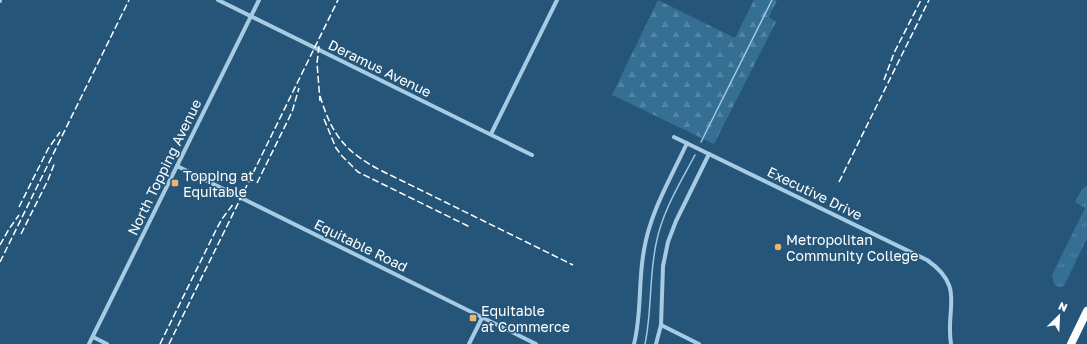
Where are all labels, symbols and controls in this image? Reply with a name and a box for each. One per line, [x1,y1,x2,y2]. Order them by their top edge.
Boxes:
street label: Deramus Avenue [326,36,434,100]
street label: North Topping Avenue [124,96,204,238]
street label: Executive Drive [765,163,865,223]
place label: Topping at Equitable [183,167,254,200]
marker: Topping at Equitable [170,178,180,188]
street label: Equitable Road [312,215,410,275]
place label: Metropolitan Community College [786,231,918,264]
marker: Metropolitan Community College [773,242,783,252]
north arrow [1039,296,1079,336]
text: N [1057,299,1070,314]
place label: Equitable at Commerce [481,302,570,335]
marker: Equitable at Commerce [468,313,478,323]

